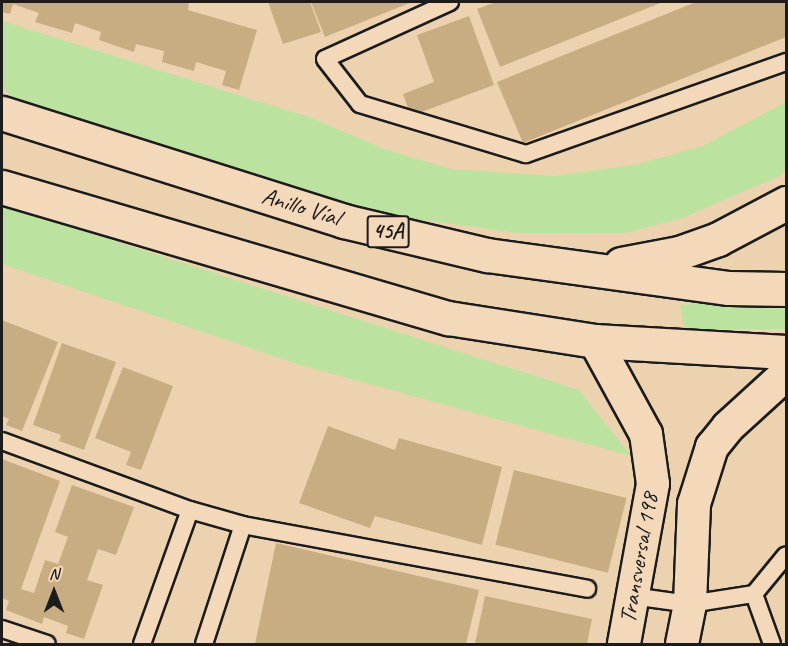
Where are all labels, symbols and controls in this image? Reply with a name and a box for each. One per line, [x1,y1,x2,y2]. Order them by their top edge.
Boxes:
street label: Anillo Víal [258,181,344,233]
road number: 45A [366,213,410,251]
street label: Transversal 198 [613,491,665,625]
north arrow [24,562,84,622]
text: N [49,564,59,584]

